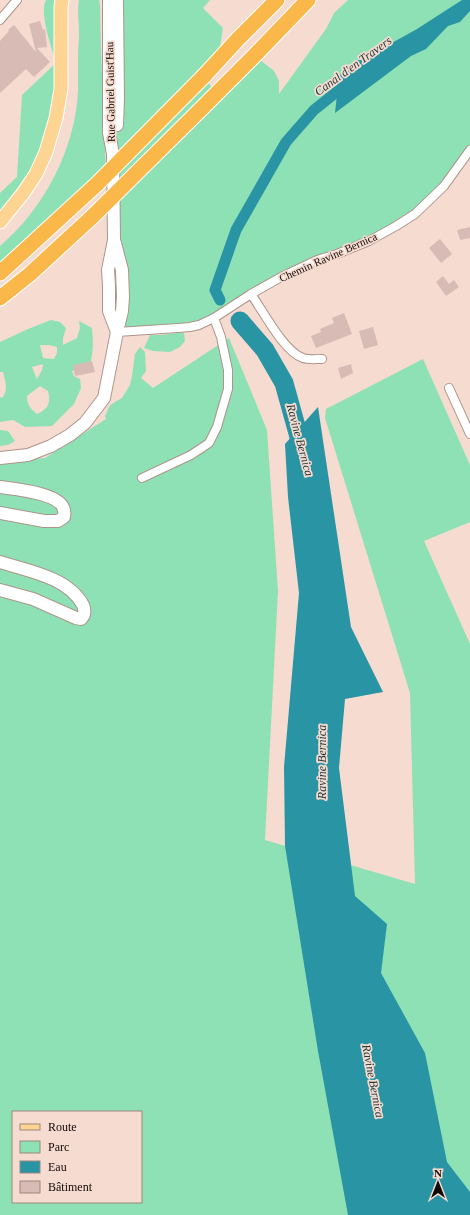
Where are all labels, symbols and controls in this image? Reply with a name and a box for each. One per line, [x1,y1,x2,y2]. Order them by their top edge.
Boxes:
water label: Canal d'en Travers [312,33,395,99]
street label: Rue Gabriel Guist'Hau [103,41,117,142]
street label: Chemin Ravine Bernica [277,230,379,284]
water label: Ravine Bernica [283,401,316,478]
water label: Ravine Bernica [315,725,329,800]
water label: Ravine Bernica [359,1042,387,1119]
legend [12,1111,142,1203]
text: Route [48,1120,77,1134]
text: Parc [48,1140,69,1154]
text: Eau [48,1160,67,1174]
north arrow [418,1163,458,1203]
text: N [434,1167,442,1179]
text: Bâtiment [48,1180,93,1194]

